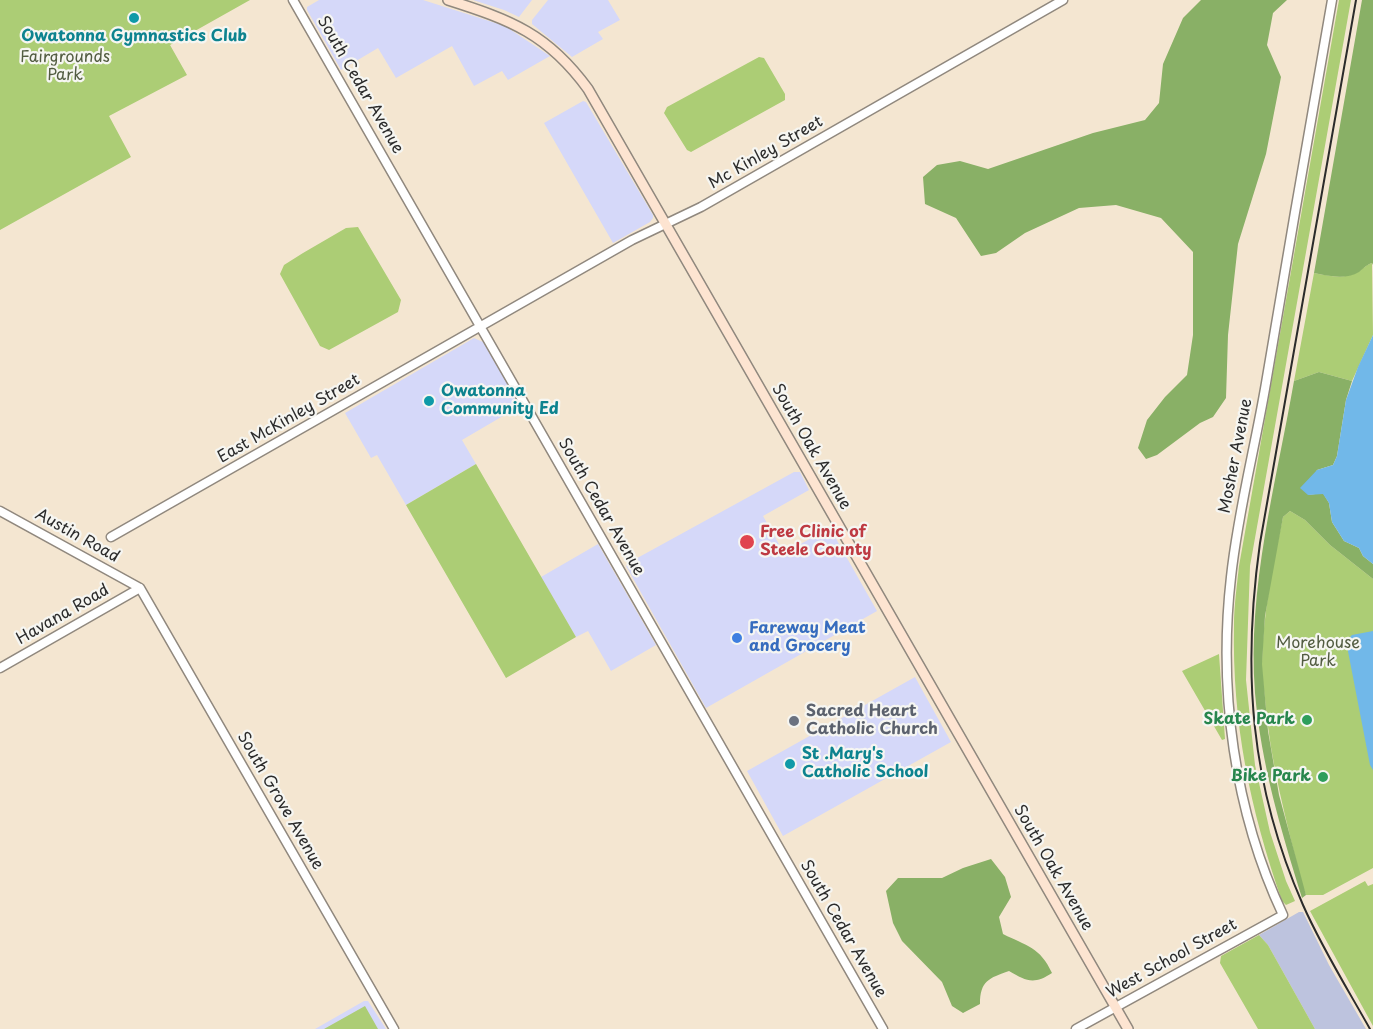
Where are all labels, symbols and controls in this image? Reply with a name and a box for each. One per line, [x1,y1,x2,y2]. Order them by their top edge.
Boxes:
marker: Owatonna Gymnastics Club [127,11,141,25]
street label: South Cedar Avenue [313,13,407,157]
place label: Owatonna Gymnastics Club [21,27,247,47]
park label: Fairgrounds Park [20,48,110,86]
street label: Mc Kinley Street [705,112,827,194]
street label: East McKinley Street [214,370,364,468]
street label: South Oak Avenue [767,381,855,513]
place label: Owatonna Community Ed [441,382,559,420]
marker: Owatonna Community Ed [422,394,436,408]
street label: Mosher Avenue [1215,397,1257,515]
street label: South Cedar Avenue [554,435,648,579]
street label: Austin Road [32,505,122,567]
place label: Free Clinic of Steele County [760,523,872,561]
marker: Free Clinic of Steele County [738,533,756,551]
street label: Havana Road [13,581,113,649]
place label: Fareway Meat and Grocery [749,619,866,657]
marker: Fareway Meat and Grocery [730,631,744,645]
park label: Morehouse Park [1276,634,1360,672]
place label: Sacred Heart Catholic Church [806,702,938,740]
place label: Skate Park [1204,710,1295,730]
marker: Skate Park [1300,713,1314,727]
marker: Sacred Heart Catholic Church [787,714,801,728]
street label: South Grove Avenue [233,729,327,873]
place label: St .Mary's Catholic School [802,745,928,783]
marker: St .Mary's Catholic School [783,757,797,771]
place label: Bike Park [1231,767,1311,787]
marker: Bike Park [1316,770,1330,784]
street label: South Oak Avenue [1009,802,1097,934]
street label: South Cedar Avenue [796,857,890,1001]
street label: West School Street [1104,915,1240,1003]

